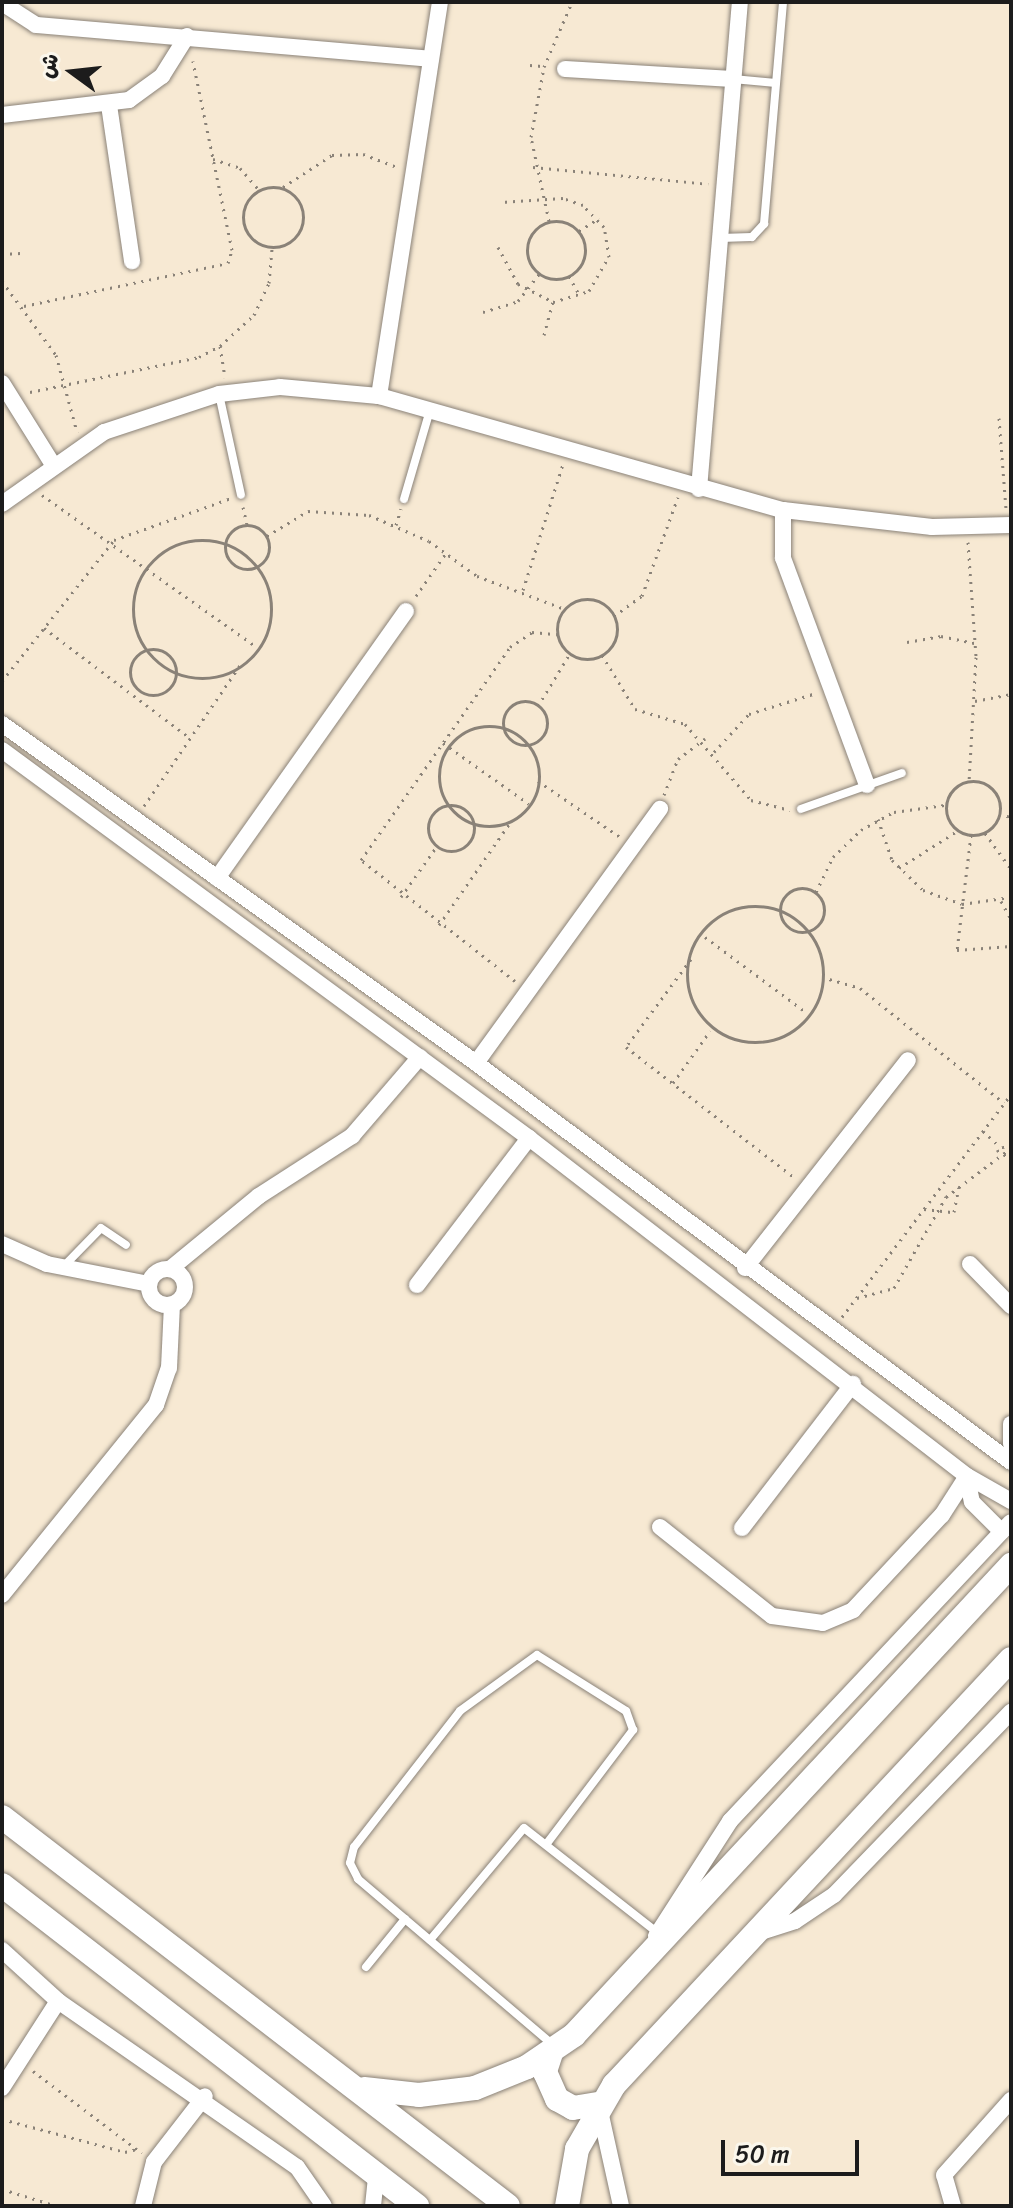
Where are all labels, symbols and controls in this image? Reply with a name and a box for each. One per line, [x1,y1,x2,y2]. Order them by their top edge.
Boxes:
north arrow [32,32,112,112]
text: ش [26,49,70,82]
scale bar [725,2124,863,2174]
text: 50 m [735,2133,790,2175]

